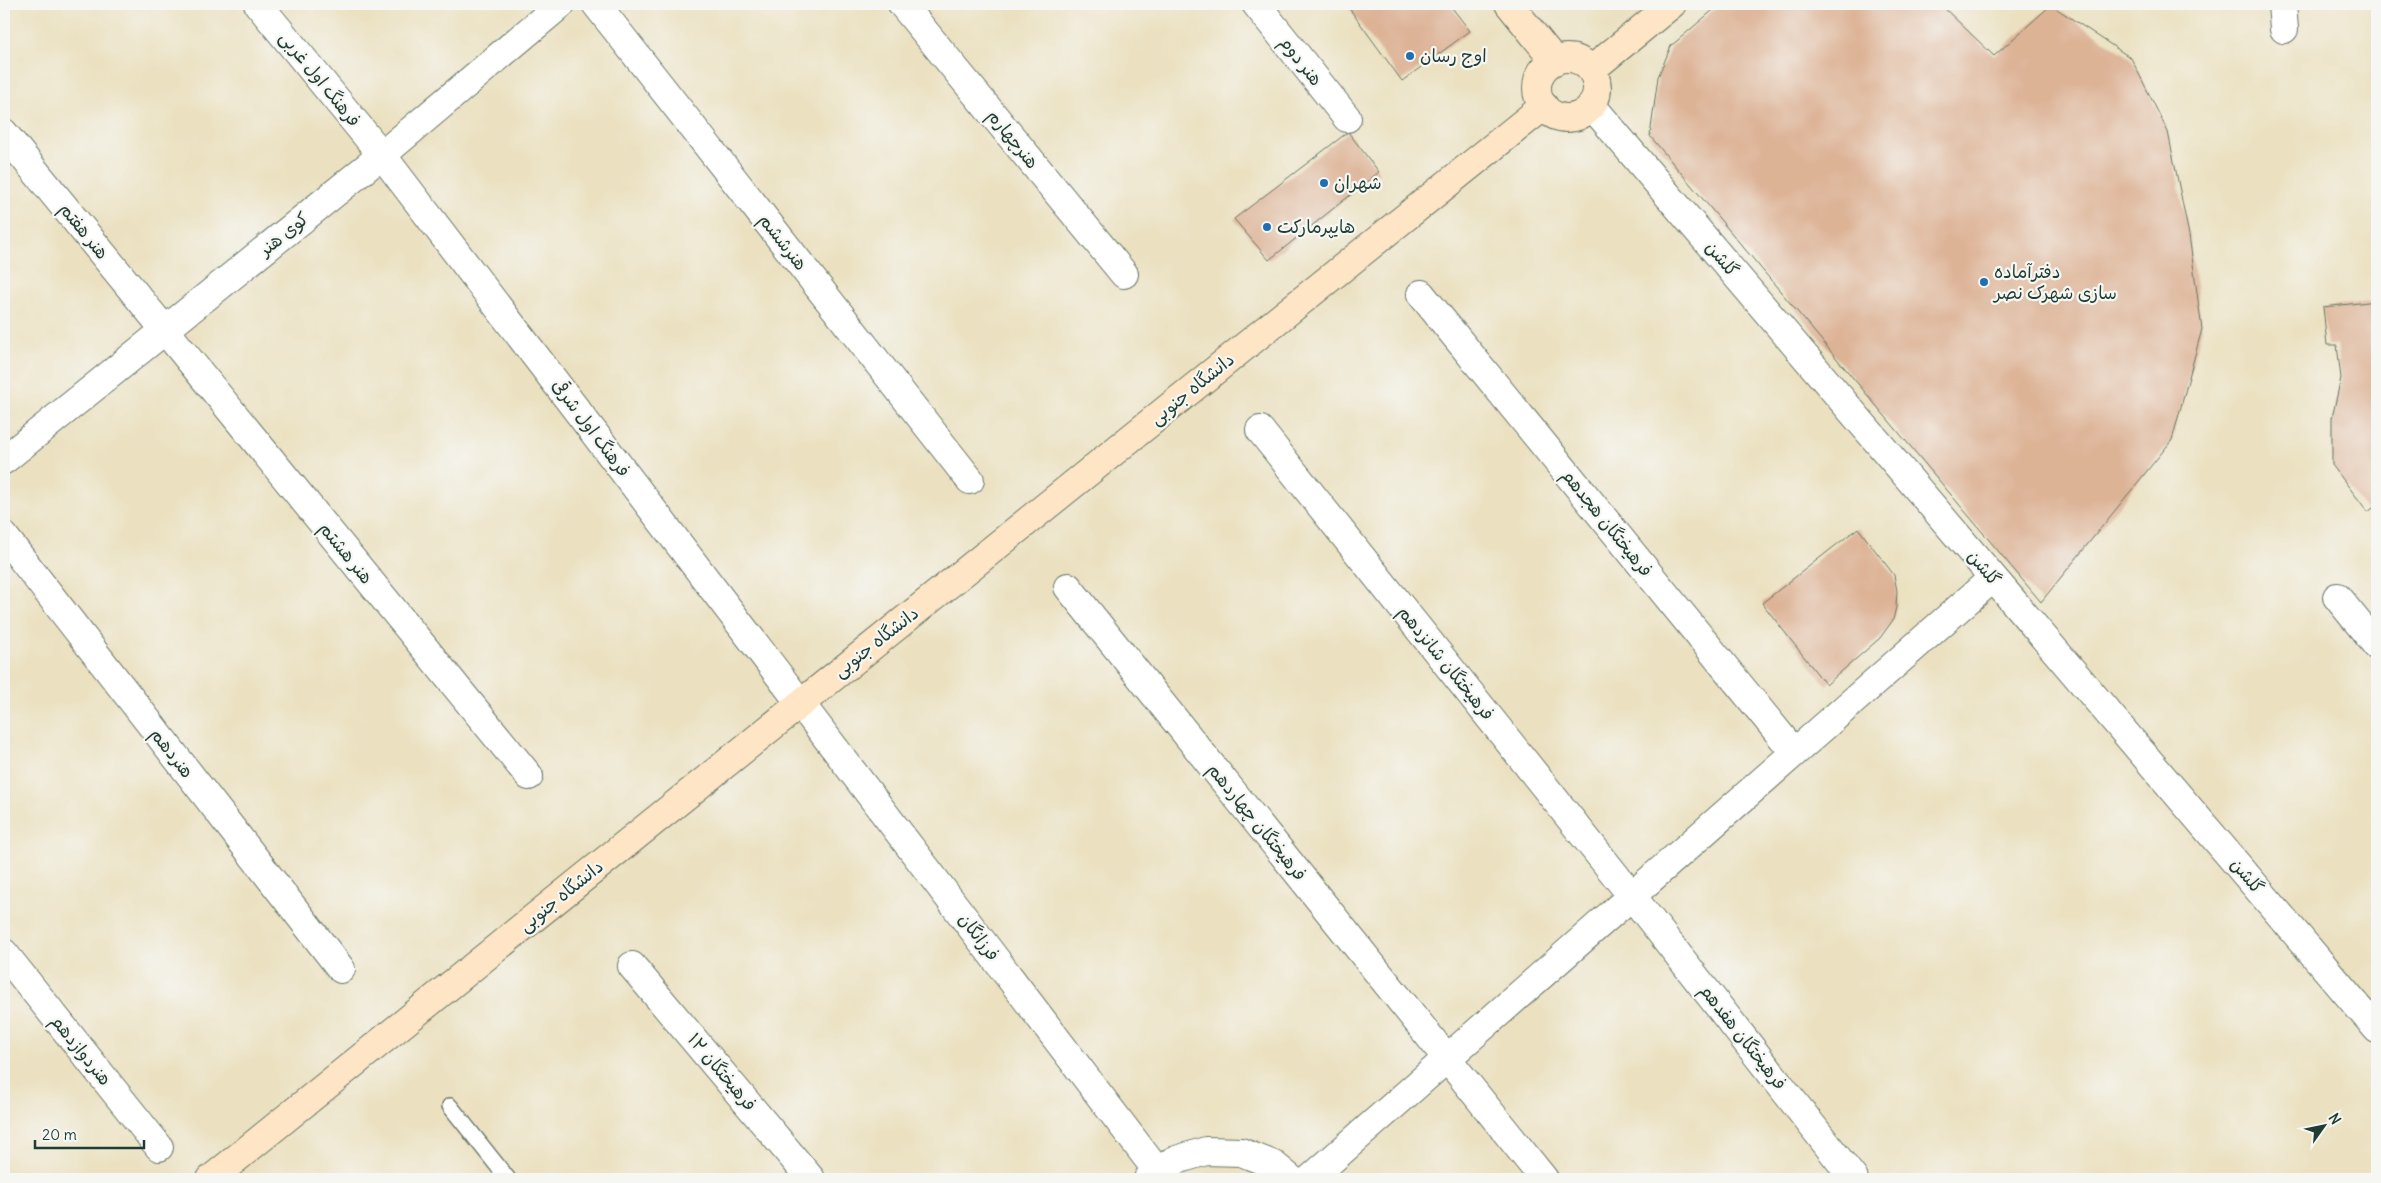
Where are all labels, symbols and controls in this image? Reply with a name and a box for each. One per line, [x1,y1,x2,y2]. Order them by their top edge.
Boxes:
street label: فرهنگ اول غربی [275,26,366,131]
street label: هنر دوم [1272,31,1328,92]
place label: اوج رسان [1420,44,1487,68]
marker: اوج رسان [1404,50,1416,62]
street label: هنرچهارم [980,104,1044,175]
place label: شهران [1334,171,1382,194]
marker: شهران [1318,177,1330,189]
street label: هنر هفتم [52,198,114,266]
street label: کوی هنر [253,206,313,262]
street label: هنرششم [752,209,813,277]
place label: هایپرمارکت [1277,215,1355,239]
marker: هایپرمارکت [1261,221,1273,233]
street label: گلشن [1701,236,1744,282]
place label: دفترآماده سازی شهرک نصر [1992,260,2117,304]
marker: دفترآماده سازی شهرک نصر [1978,276,1990,288]
street label: دانشگاه جنوبی [1145,348,1239,430]
street label: فرهنگ اول شرقی [547,374,636,481]
street label: فرهیختگان هجدهم [1554,464,1658,583]
street label: هنر هشتم [312,517,378,590]
street label: گلشن [1963,545,2006,591]
street label: دانشگاه جنوبی [828,601,924,683]
street label: فرهیختگان شانزدهم [1391,601,1500,727]
street label: هنردهم [143,723,199,784]
street label: فرهیختگان چهاردهم [1200,758,1312,887]
street label: گلشن [2226,853,2269,899]
street label: دانشگاه جنوبی [514,855,608,937]
street label: فرزانگان [954,908,1005,965]
street label: فرهیختگان هفدهم [1692,979,1792,1096]
street label: هنردوازدهم [43,1010,117,1092]
street label: فرهیختگان ۱۲ [683,1028,762,1115]
north arrow [2298,1100,2348,1150]
text: N [2325,1110,2345,1128]
scale bar [35,1118,144,1150]
text: 20 m [42,1125,77,1144]

